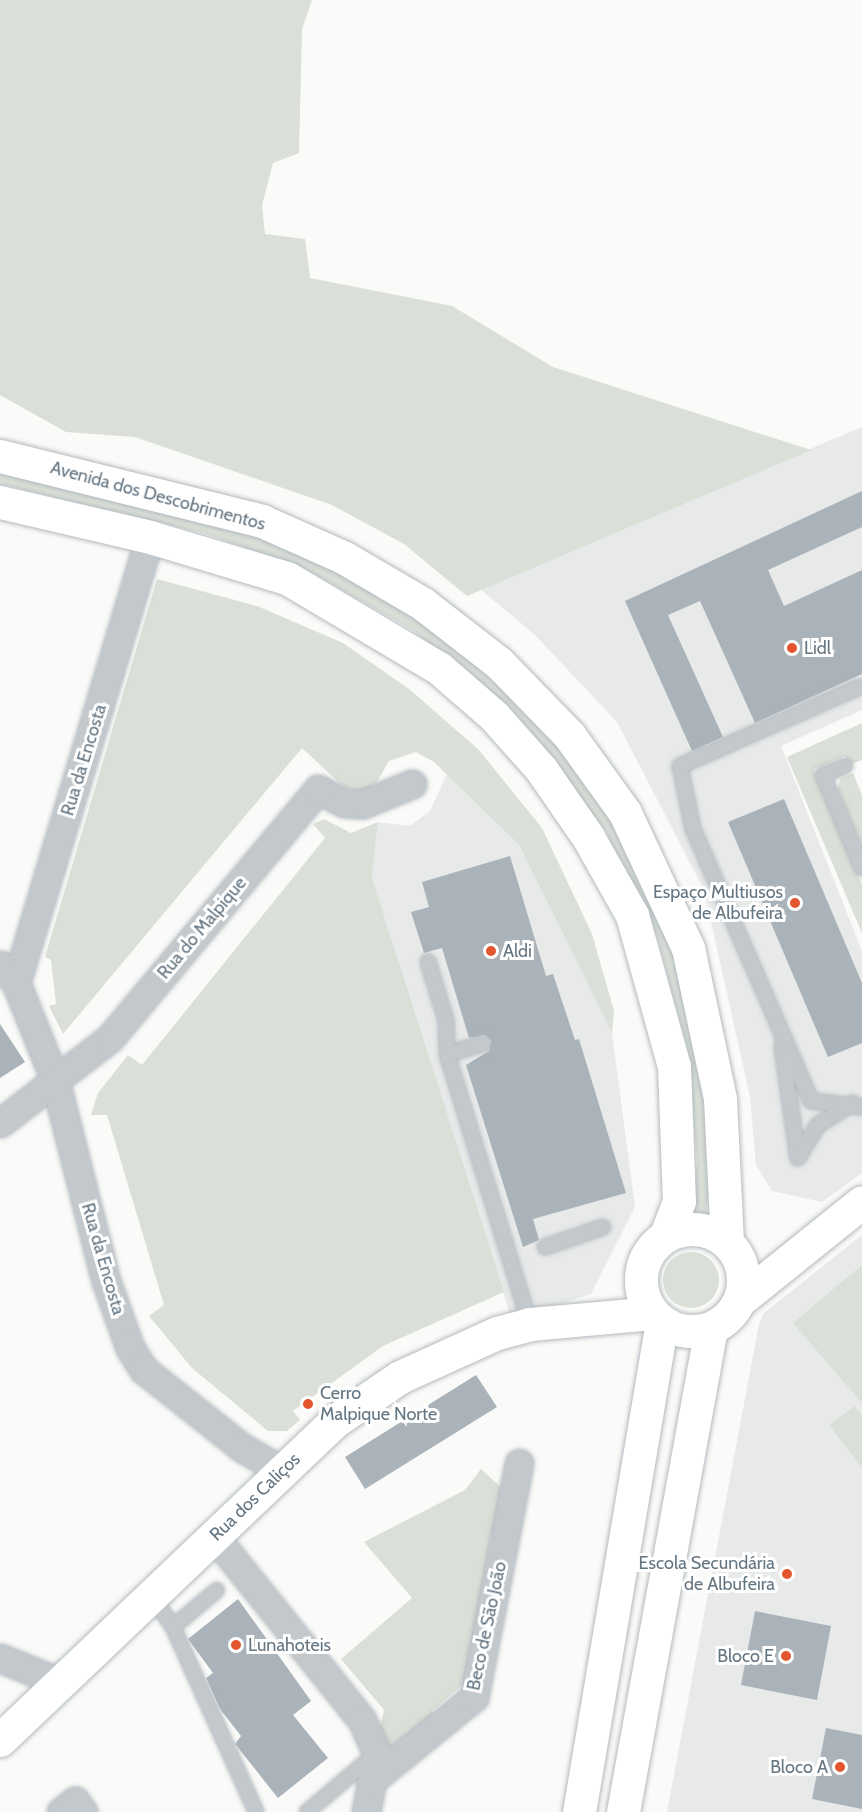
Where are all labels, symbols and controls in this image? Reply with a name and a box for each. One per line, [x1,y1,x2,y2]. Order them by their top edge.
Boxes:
street label: Avenida dos Descobrimentos [48,457,268,535]
place label: Lidl [804,637,831,659]
marker: Lidl [785,641,799,655]
street label: Rua da Encosta [57,702,111,818]
street label: Rua do Malpique [153,873,251,983]
place label: Espaço Multiusos de Albufeira [653,882,783,924]
marker: Espaço Multiusos de Albufeira [788,896,802,910]
place label: Aldi [503,940,532,962]
marker: Aldi [484,944,498,958]
street label: Rua da Encosta [77,1201,129,1317]
place label: Cerro Malpique Norte [320,1383,437,1426]
marker: Cerro Malpique Norte [301,1397,315,1411]
street label: Rua dos Caliços [205,1448,305,1546]
place label: Escola Secundária de Albufeira [639,1553,775,1596]
street label: Beco de São João [463,1560,511,1692]
marker: Escola Secundária de Albufeira [780,1567,794,1581]
place label: Lunahoteis [248,1634,331,1656]
marker: Lunahoteis [229,1638,243,1652]
place label: Bloco E [717,1645,774,1667]
marker: Bloco E [779,1649,793,1663]
place label: Bloco A [770,1756,828,1778]
marker: Bloco A [833,1760,847,1774]

